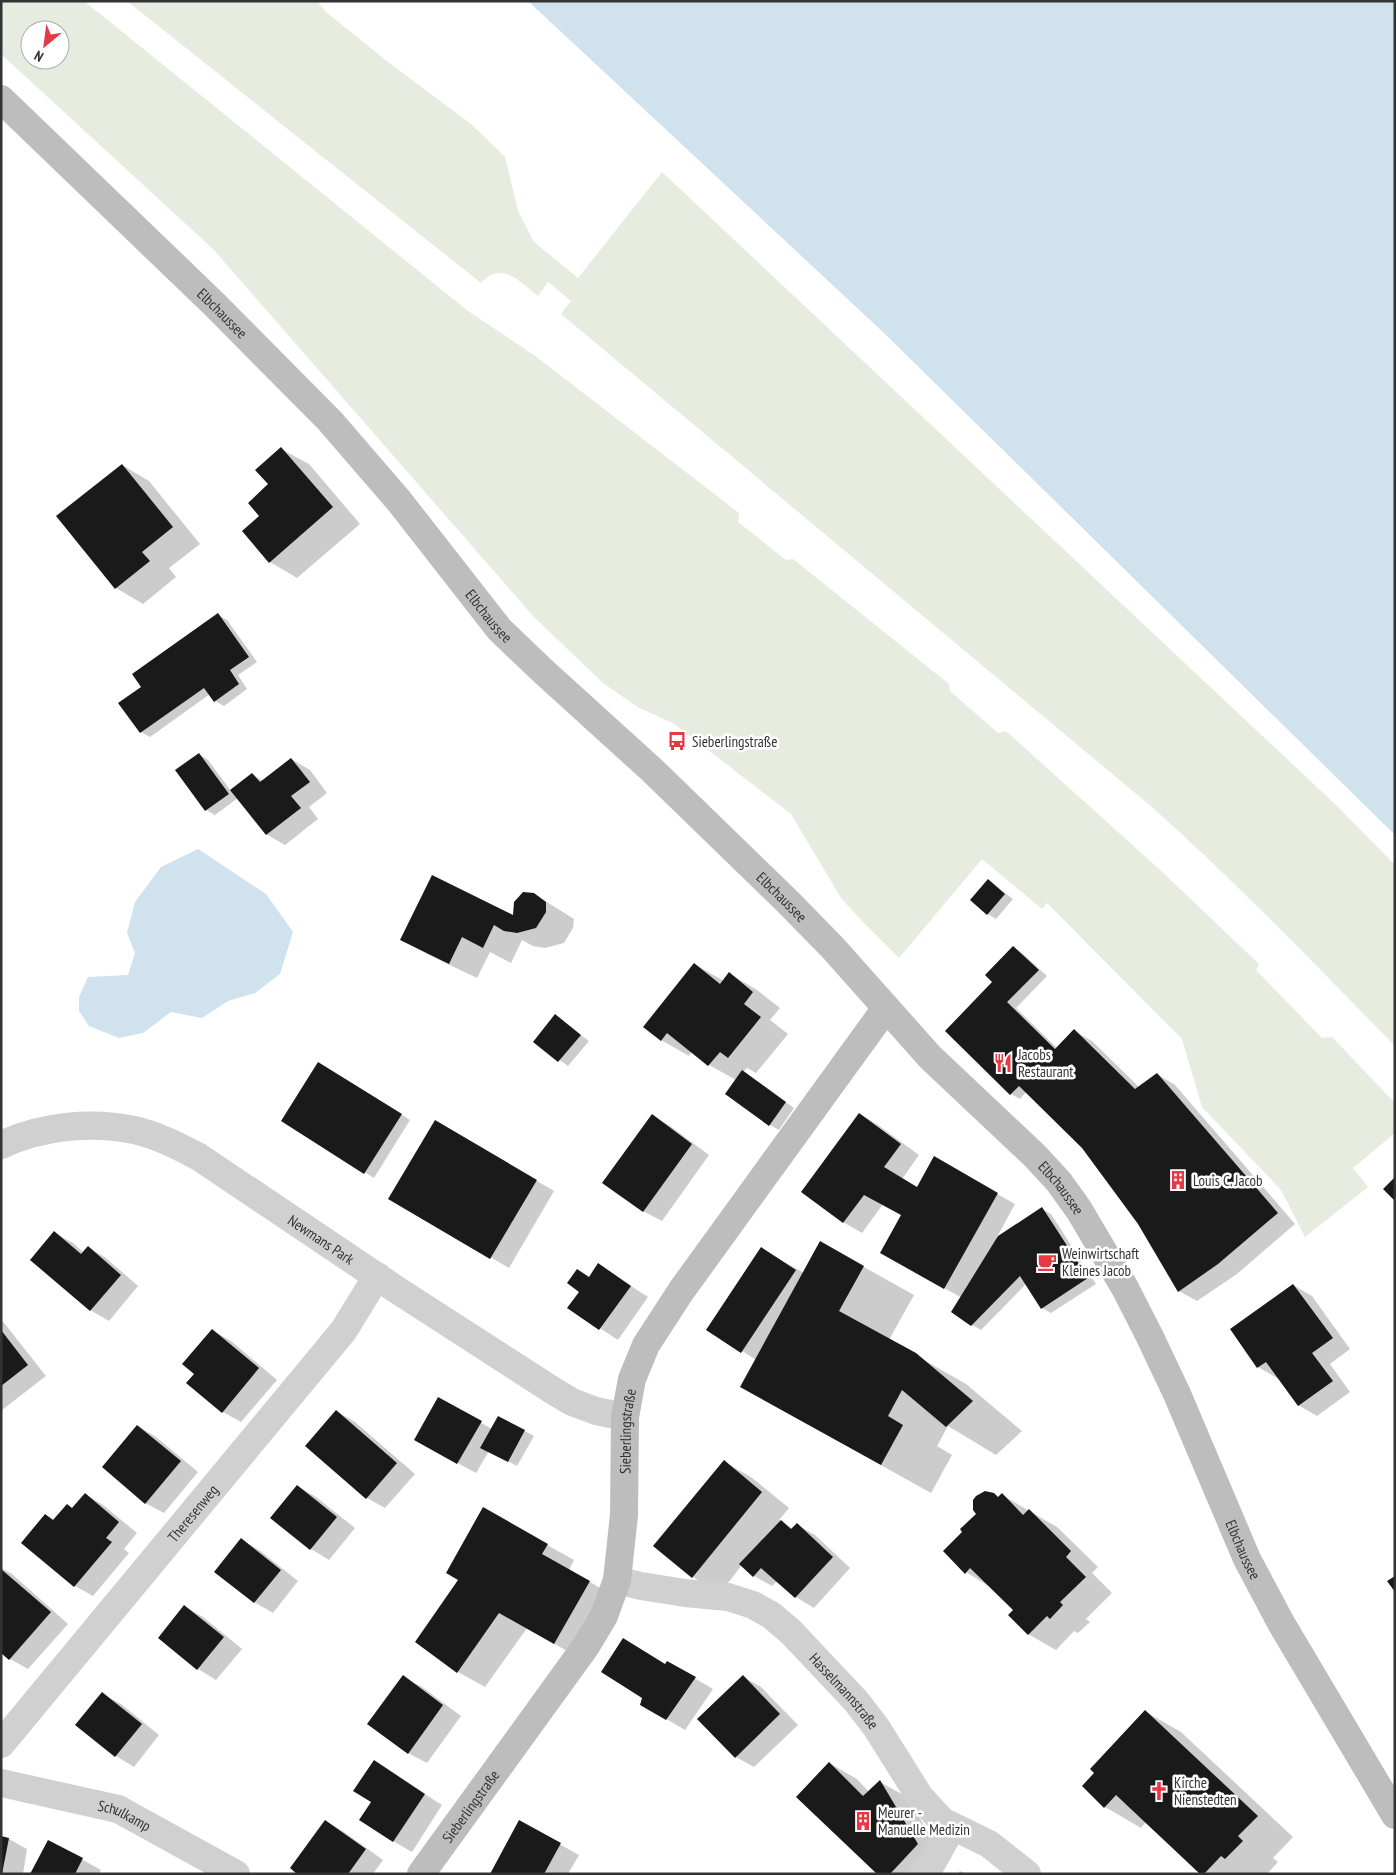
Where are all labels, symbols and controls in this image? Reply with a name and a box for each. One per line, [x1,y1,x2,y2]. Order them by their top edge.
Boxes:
north arrow [20,20,70,70]
text: N [31,47,46,66]
street label: Elbchaussee [193,284,252,342]
street label: Elbchaussee [462,585,517,646]
bus stop icon: Sieberlingstraße [666,730,688,752]
place label: Sieberlingstraße [692,732,777,751]
street label: Elbchaussee [753,867,811,926]
place label: Jacobs Restaurant [1017,1045,1073,1081]
restaurant icon: Jacobs Restaurant [992,1052,1014,1074]
street label: Elbchaussee [1035,1157,1089,1218]
building icon: Louis C. Jacob [1167,1169,1189,1191]
place label: Louis C. Jacob [1193,1171,1262,1190]
street label: Newmans Park [284,1210,358,1268]
place label: Weinwirtschaft Kleines Jacob [1062,1244,1139,1280]
cafe icon: Weinwirtschaft Kleines Jacob [1036,1251,1058,1273]
street label: Sieberlingstraße [615,1387,640,1474]
street label: Theresenweg [163,1480,222,1546]
street label: Elbchaussee [1222,1517,1265,1582]
street label: Hasselmannstraße [806,1648,883,1733]
street label: Sieberlingstraße [437,1766,503,1846]
place label: Kirche Nienstedten [1174,1773,1237,1809]
church icon: Kirche Nienstedten [1148,1780,1170,1802]
street label: Schulkamp [96,1795,154,1835]
place label: Meurer - Manuelle Medizin [878,1803,970,1839]
building icon: Meurer - Manuelle Medizin [852,1810,874,1832]

